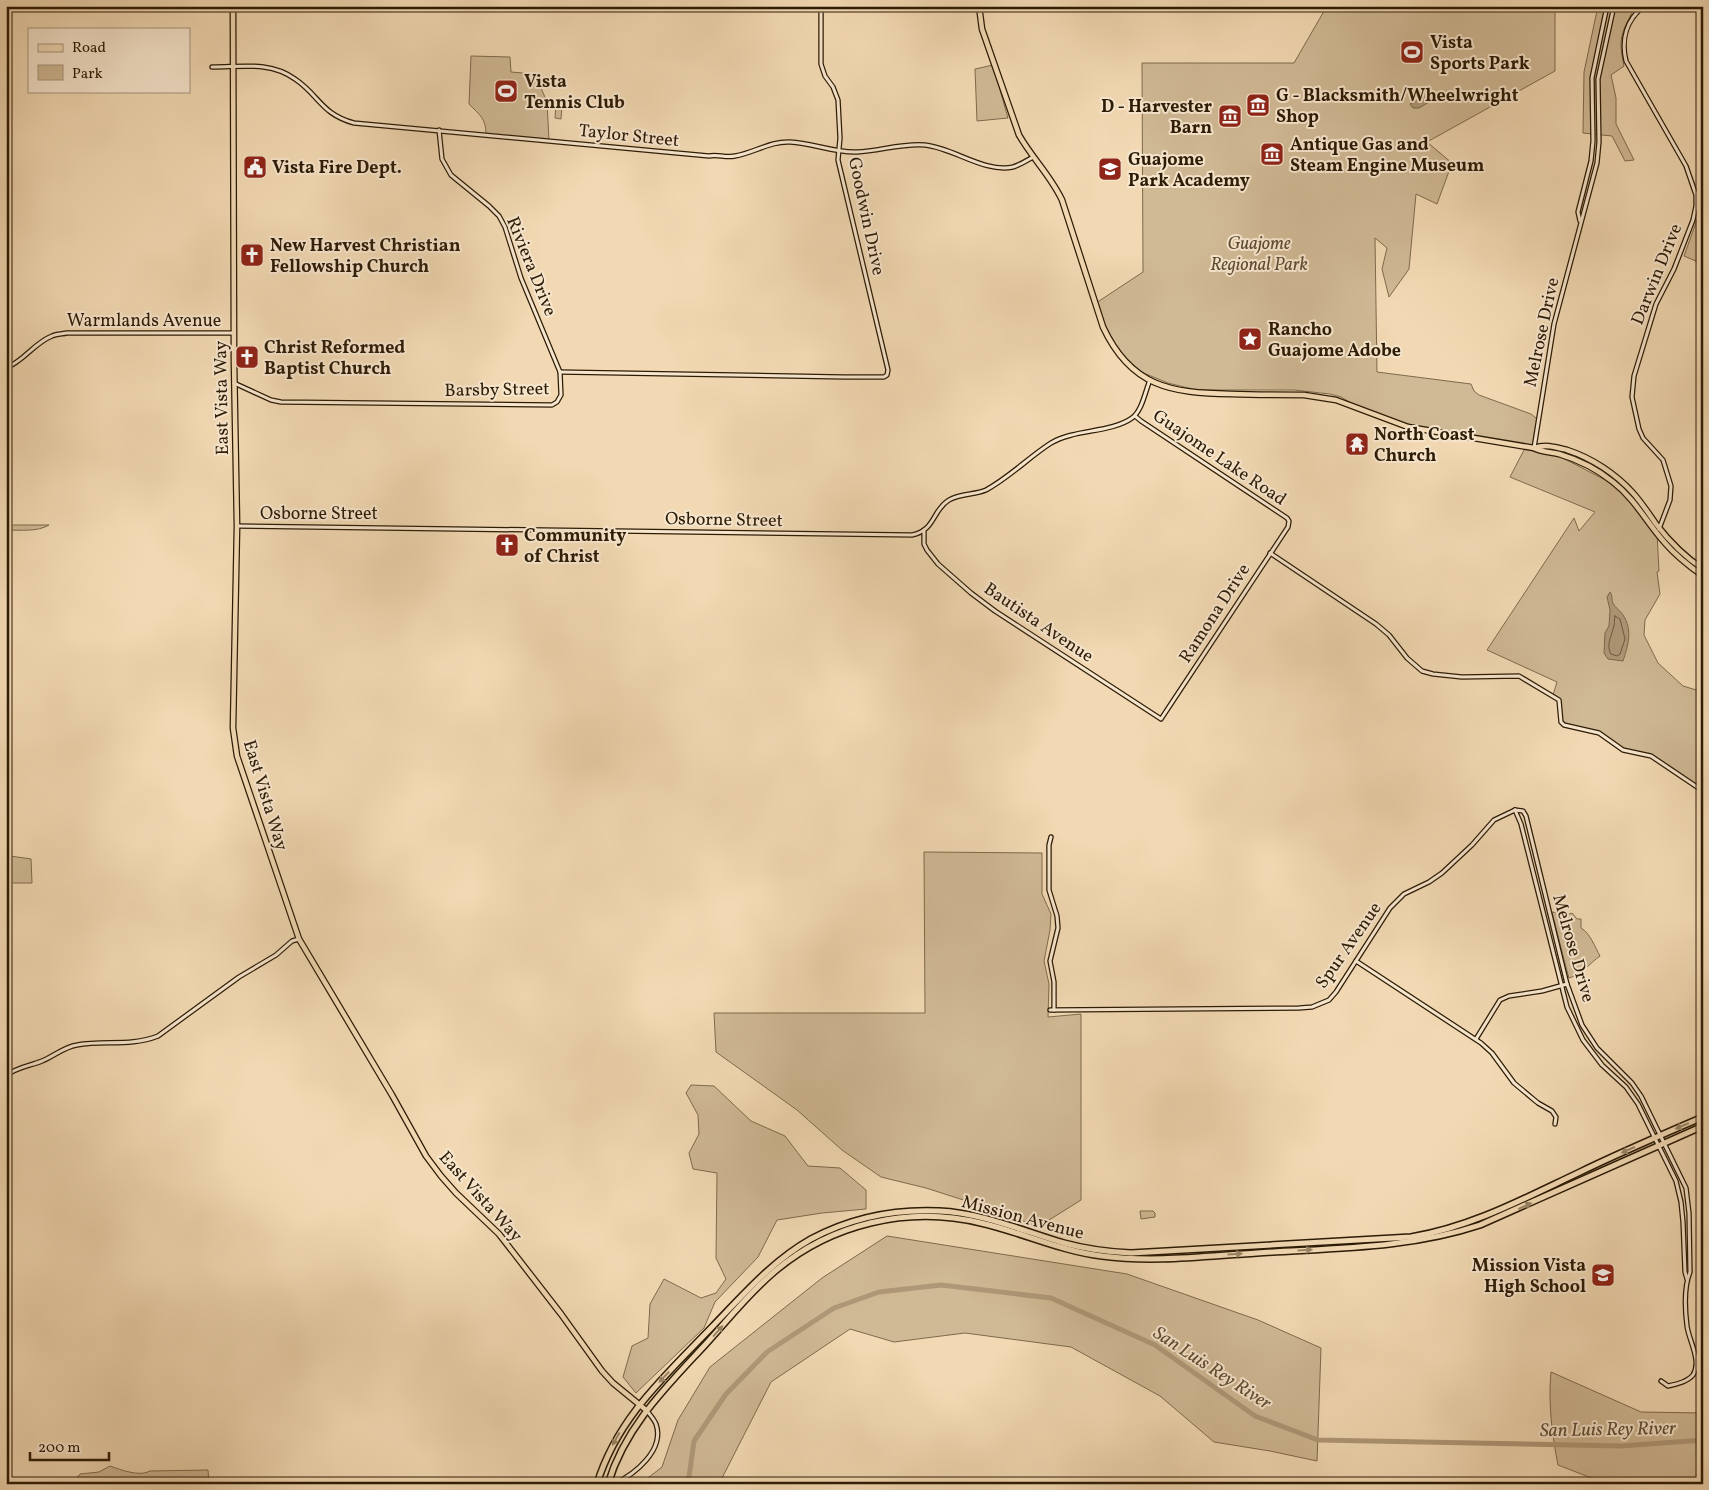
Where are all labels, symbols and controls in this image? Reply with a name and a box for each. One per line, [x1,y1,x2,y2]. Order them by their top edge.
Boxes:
legend [28,28,190,92]
place label: Vista Sports Park [1430,31,1530,77]
text: Road [72,38,106,59]
sports icon: Vista Sports Park [1399,39,1425,65]
text: Park [72,64,103,85]
place label: Vista Tennis Club [524,70,625,116]
sports icon: Vista Tennis Club [493,78,519,104]
place label: G - Blacksmith/Wheelwright Shop [1276,84,1519,130]
museum icon: G - Blacksmith/Wheelwright Shop [1245,92,1271,118]
place label: D - Harvester Barn [1101,95,1212,141]
museum icon: D - Harvester Barn [1217,103,1243,129]
street label: Taylor Street [577,119,680,154]
place label: Antique Gas and Steam Engine Museum [1290,133,1484,179]
museum icon: Antique Gas and Steam Engine Museum [1259,141,1285,167]
place label: Guajome Park Academy [1128,148,1250,194]
public building icon: Vista Fire Dept. [242,154,268,180]
street label: Goodwin Drive [841,155,890,278]
place label: Vista Fire Dept. [272,156,402,181]
school or university icon: Guajome Park Academy [1097,156,1123,182]
street label: Riviera Drive [499,213,562,320]
street label: Darwin Drive [1626,220,1689,329]
park label: Guajome Regional Park [1210,232,1308,278]
place label: New Harvest Christian Fellowship Church [270,234,461,280]
church icon: New Harvest Christian Fellowship Church [239,242,265,268]
street label: Melrose Drive [1519,275,1566,389]
street label: Warmlands Avenue [67,309,221,334]
place label: Rancho Guajome Adobe [1268,318,1401,364]
place icon: Rancho Guajome Adobe [1237,326,1263,352]
place label: Christ Reformed Baptist Church [264,336,405,382]
street label: East Vista Way [209,340,236,456]
church icon: Christ Reformed Baptist Church [234,344,260,370]
street label: Barsby Street [444,377,550,404]
street label: Guajome Lake Road [1147,404,1291,512]
place label: North Coast Church [1374,423,1475,469]
temple icon: North Coast Church [1344,431,1370,457]
street label: Osborne Street [260,502,378,527]
street label: Osborne Street [665,507,783,534]
place label: Community of Christ [524,524,626,570]
church icon: Community of Christ [494,532,520,558]
street label: Ramona Drive [1174,559,1257,668]
street label: Bautista Avenue [978,577,1098,669]
street label: East Vista Way [236,737,293,854]
street label: Melrose Drive [1545,892,1600,1005]
street label: Spur Avenue [1310,898,1388,994]
one-way arrow [1675,1122,1689,1130]
street label: East Vista Way [432,1146,528,1248]
one-way arrow [1621,1146,1635,1154]
street label: Mission Avenue [959,1190,1087,1247]
one-way arrow [1518,1201,1532,1209]
one-way arrow [1297,1245,1313,1253]
one-way arrow [1227,1250,1243,1258]
place label: Mission Vista High School [1472,1254,1586,1300]
school or university icon: Mission Vista High School [1590,1262,1616,1288]
water label: San Luis Rey River [1148,1321,1277,1417]
one-way arrow [712,1325,724,1337]
one-way arrow [658,1371,670,1383]
water label: San Luis Rey River [1540,1416,1677,1444]
scale bar [30,1430,109,1462]
one-way arrow [612,1432,620,1446]
text: 200 m [38,1438,81,1459]

